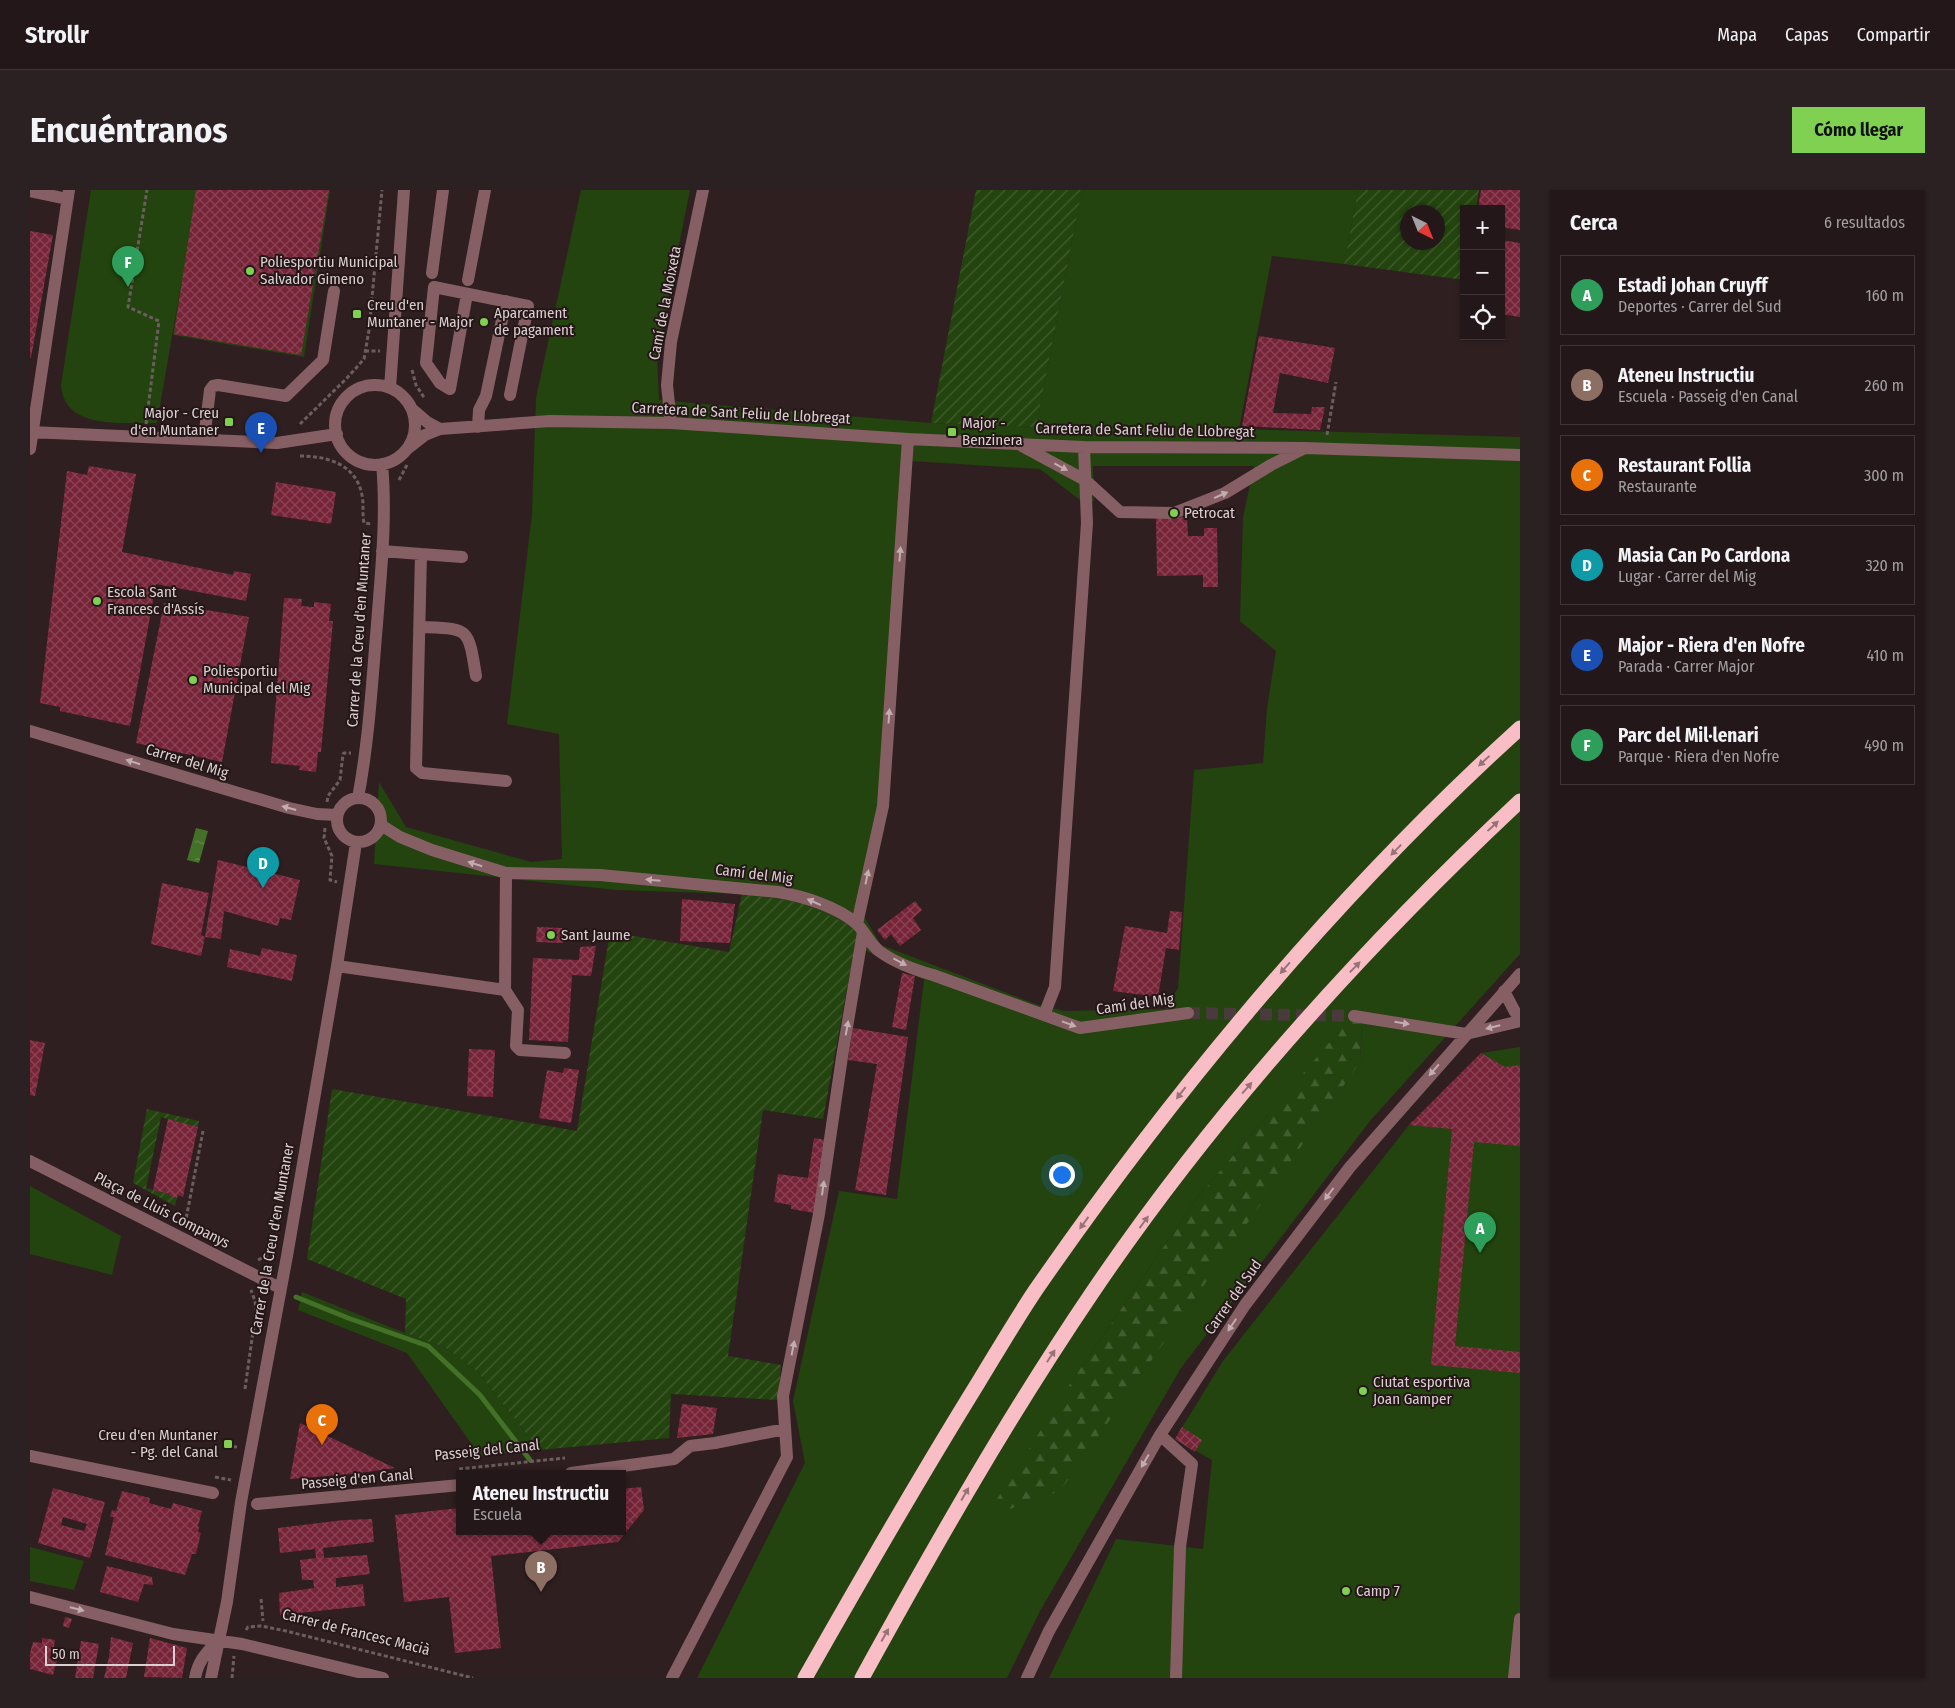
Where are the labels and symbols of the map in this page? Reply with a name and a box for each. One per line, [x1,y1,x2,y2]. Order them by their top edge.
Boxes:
north arrow [1400,205,1445,250]
street label: Camí de la Moixeta [645,244,685,362]
pin: F [112,246,144,287]
place label: Poliesportiu Municipal Salvador Gimeno [260,253,397,288]
marker: Poliesportiu Municipal Salvador Gimeno [244,265,256,277]
place label: Creu d'en Muntaner - Major [367,296,474,331]
place label: Aparcament de pagament [494,304,574,339]
marker: Creu d'en Muntaner - Major [351,308,363,320]
marker: Aparcament de pagament [478,316,490,328]
street label: Carretera de Sant Feliu de Llobregat [631,398,851,428]
place label: Major - Creu d'en Muntaner [130,404,220,439]
pin: E [245,412,277,453]
place label: Major - Benzinera [962,414,1023,449]
marker: Major - Creu d'en Muntaner [223,416,235,428]
street label: Carretera de Sant Feliu de Llobregat [1035,419,1255,441]
marker: Major - Benzinera [946,426,958,438]
one-way arrow [1053,463,1068,471]
one-way arrow [1214,490,1228,498]
place label: Petrocat [1184,504,1235,522]
marker: Petrocat [1168,507,1180,519]
street label: Carrer de la Creu d'en Muntaner [343,532,375,728]
one-way arrow [897,546,905,562]
place label: Escola Sant Francesc d'Assís [107,583,204,618]
marker: Escola Sant Francesc d'Assís [91,595,103,607]
place label: Poliesportiu Municipal del Mig [203,662,310,697]
marker: Poliesportiu Municipal del Mig [187,674,199,686]
one-way arrow [885,708,893,724]
street label: Carrer del Mig [143,740,231,782]
one-way arrow [1478,755,1490,767]
one-way arrow [125,757,140,765]
one-way arrow [281,804,296,812]
one-way arrow [1487,820,1499,832]
one-way arrow [1390,843,1402,855]
pin: D [247,847,279,888]
one-way arrow [467,859,482,867]
street label: Camí del Mig [714,860,794,888]
one-way arrow [863,869,871,884]
one-way arrow [645,876,661,884]
one-way arrow [807,897,821,905]
place label: Sant Jaume [561,926,630,944]
marker: Sant Jaume [545,929,557,941]
one-way arrow [893,958,908,966]
one-way arrow [1349,961,1361,973]
one-way arrow [1279,962,1290,975]
street label: Camí del Mig [1095,990,1175,1018]
one-way arrow [843,1019,851,1035]
one-way arrow [1394,1020,1410,1028]
one-way arrow [1062,1021,1077,1028]
one-way arrow [1486,1023,1501,1031]
one-way arrow [1429,1064,1440,1076]
one-way arrow [1241,1082,1253,1094]
one-way arrow [1176,1087,1187,1100]
street label: Carrer de la Creu d'en Muntaner [246,1141,298,1336]
your location [1049,1162,1075,1188]
street label: Plaça de Lluís Companys [91,1168,233,1252]
one-way arrow [819,1180,827,1196]
one-way arrow [1324,1187,1335,1200]
pin: A [1464,1212,1496,1253]
one-way arrow [1138,1216,1149,1229]
one-way arrow [1079,1217,1089,1230]
street label: Carrer del Sud [1201,1256,1265,1338]
one-way arrow [1227,1318,1237,1331]
one-way arrow [789,1340,797,1356]
one-way arrow [1047,1349,1056,1363]
place label: Ciutat esportiva Joan Gamper [1373,1373,1470,1408]
marker: Ciutat esportiva Joan Gamper [1357,1385,1369,1397]
pin: C [306,1404,338,1445]
place label: Creu d'en Muntaner - Pg. del Canal [98,1426,219,1461]
street label: Passeig del Canal [434,1436,540,1464]
marker: Creu d'en Muntaner - Pg. del Canal [222,1438,234,1450]
one-way arrow [1140,1455,1149,1468]
street label: Passeig d'en Canal [300,1465,414,1493]
one-way arrow [961,1487,970,1500]
pin: B [525,1551,557,1592]
place label: Camp 7 [1356,1582,1400,1600]
marker: Camp 7 [1340,1585,1352,1597]
one-way arrow [70,1605,85,1613]
street label: Carrer de Francesc Macià [280,1605,432,1659]
one-way arrow [881,1629,890,1642]
scale bar [45,1643,175,1666]

